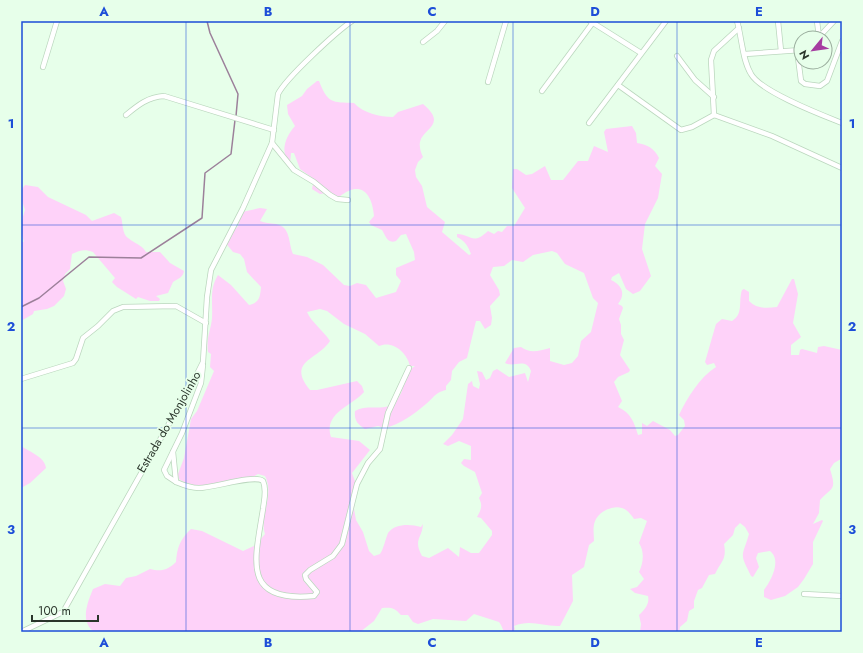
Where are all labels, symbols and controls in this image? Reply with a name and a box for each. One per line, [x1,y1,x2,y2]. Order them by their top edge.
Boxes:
text: A [98,2,109,21]
text: B [264,2,273,21]
text: C [427,2,437,21]
text: D [590,2,600,21]
text: E [755,2,763,21]
north arrow [793,30,833,70]
text: N [795,47,813,63]
text: 1 [8,114,14,133]
text: 1 [849,114,855,133]
text: 2 [7,317,15,336]
text: 2 [848,317,856,336]
street label: Estrada do Monjolinho [133,368,206,476]
text: 3 [7,520,15,539]
text: 3 [848,520,856,539]
scale bar [32,597,98,623]
text: 100 m [38,602,71,620]
text: A [98,633,109,652]
text: B [264,633,273,652]
text: C [427,633,437,652]
text: D [590,633,600,652]
text: E [755,633,763,652]

